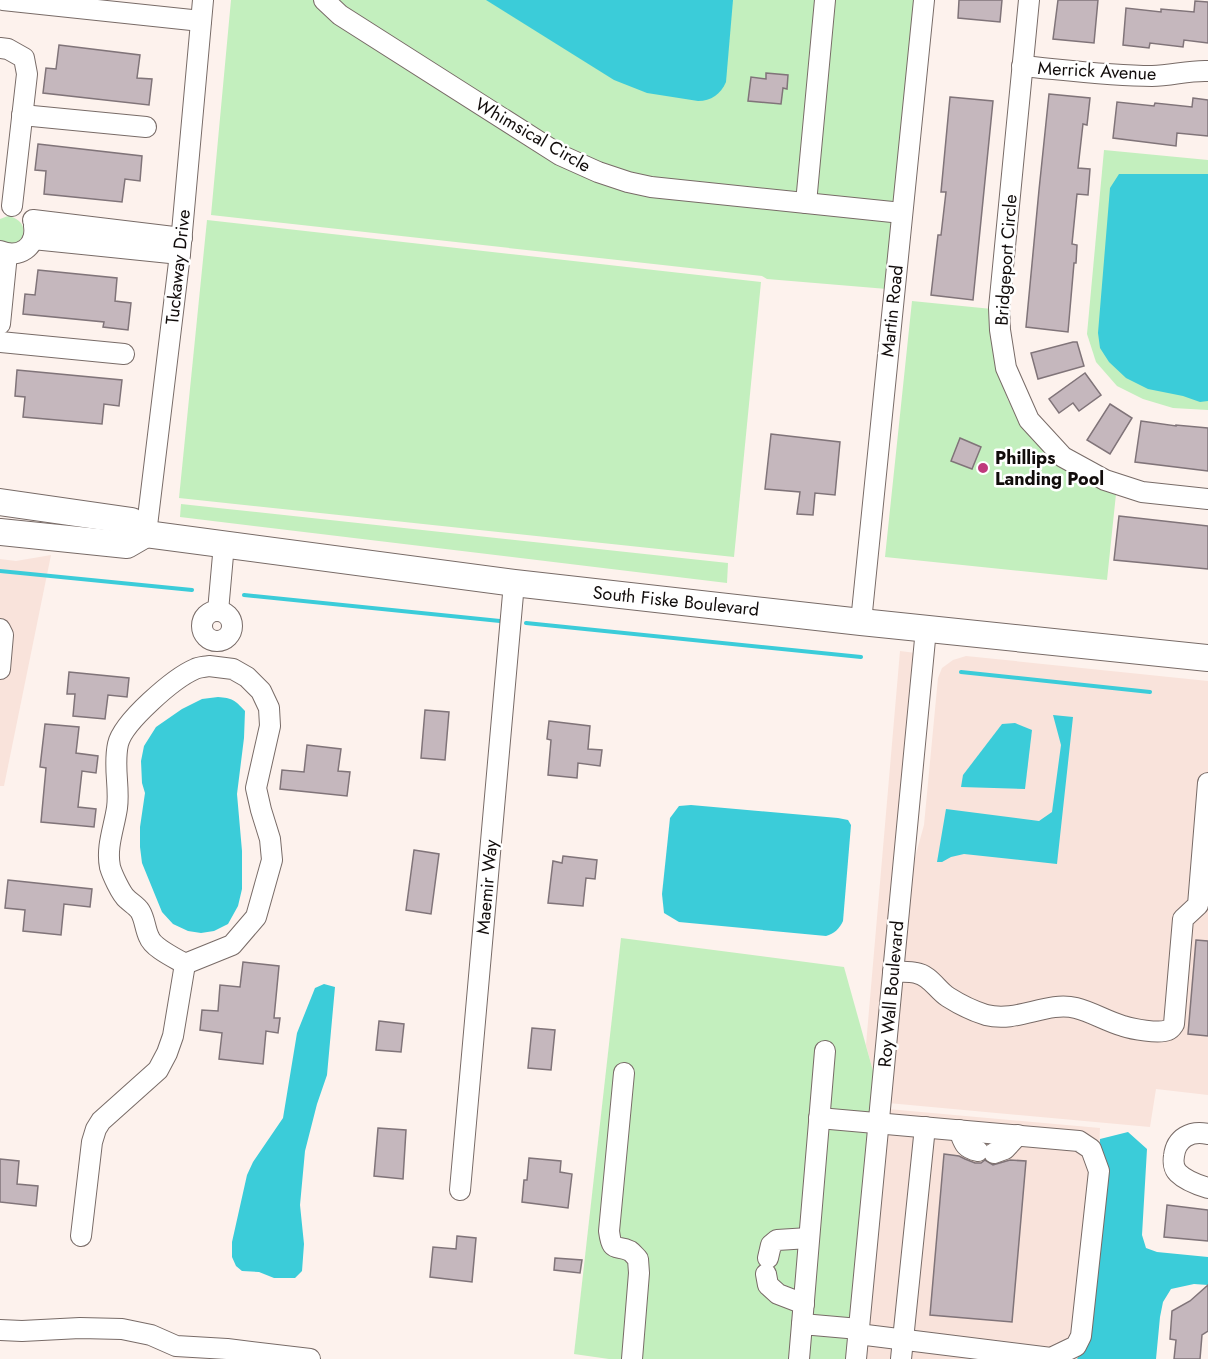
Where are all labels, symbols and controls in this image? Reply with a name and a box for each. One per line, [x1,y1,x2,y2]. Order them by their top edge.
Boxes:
street label: Merrick Avenue [1037,55,1157,87]
street label: Whimsical Circle [470,91,596,179]
street label: Bridgeport Circle [988,193,1024,327]
street label: Tuckaway Drive [159,208,197,326]
street label: Martin Road [874,264,910,358]
place label: Phillips Landing Pool [995,445,1104,492]
marker: Phillips Landing Pool [976,461,990,475]
street label: South Fiske Boulevard [592,579,760,623]
street label: Maemir Way [470,838,504,936]
street label: Roy Wall Boulevard [872,920,910,1068]

